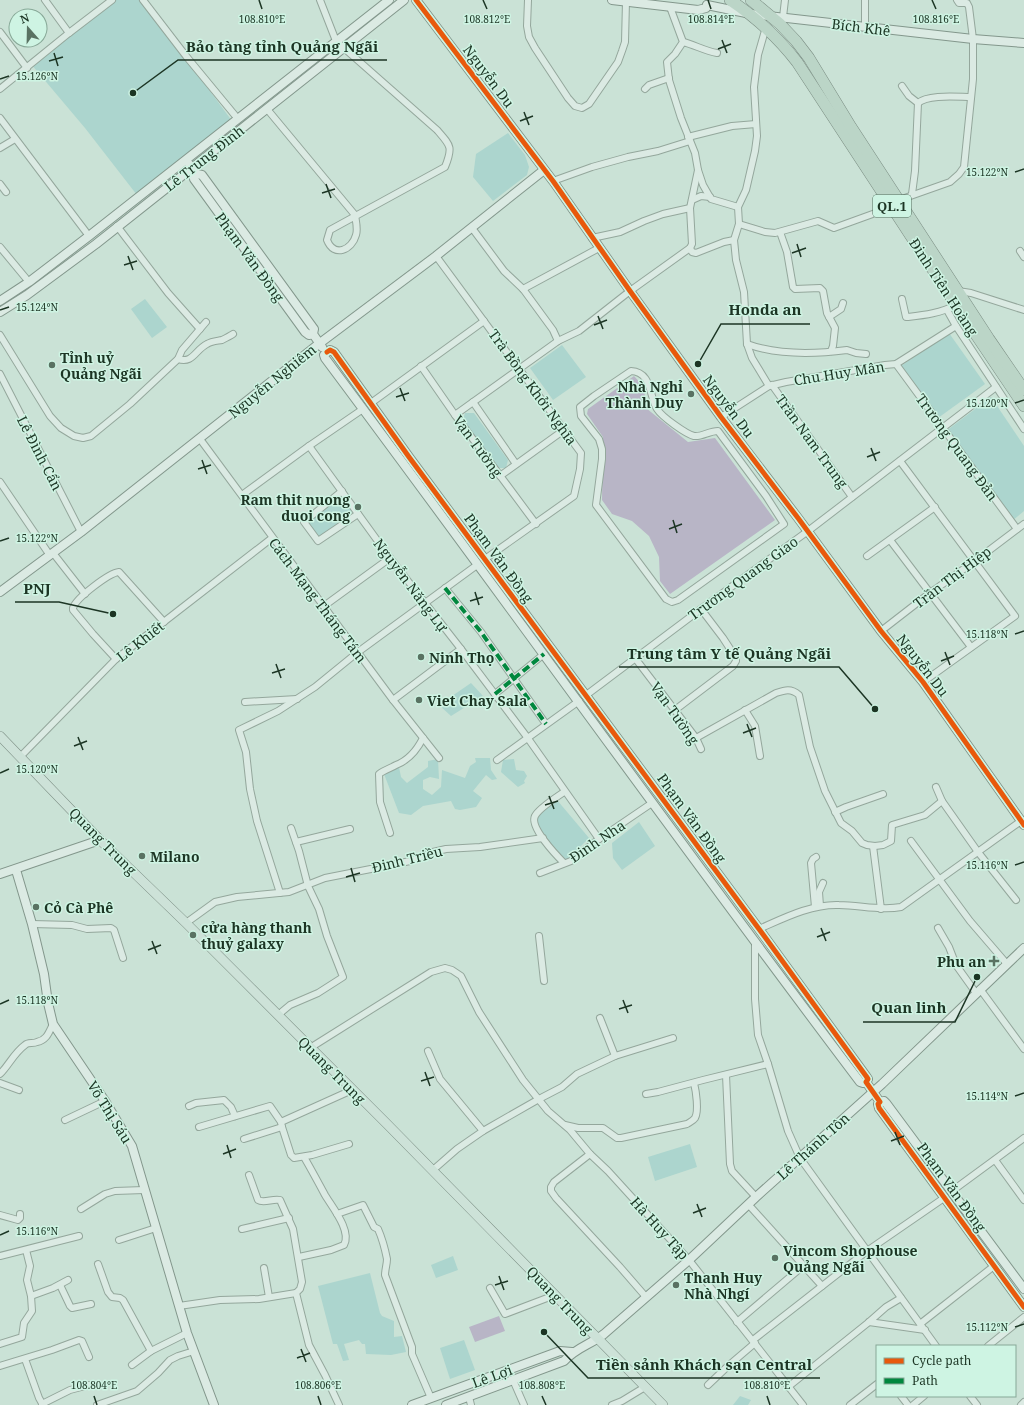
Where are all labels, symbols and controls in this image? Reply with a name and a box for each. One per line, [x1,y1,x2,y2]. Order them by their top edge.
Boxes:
north arrow [8,8,48,48]
text: N [18,9,31,27]
text: 108.810°E [239,12,285,26]
text: 108.812°E [464,12,510,26]
text: 108.814°E [688,12,734,26]
text: 108.816°E [913,12,959,26]
street label: Bích Khê [830,14,892,40]
callout: Bảo tàng tỉnh Quảng Ngãi [178,33,387,60]
text: Bảo tàng tỉnh Quảng Ngãi [186,36,379,56]
street label: Nguyễn Du [459,41,519,111]
text: 15.126°N [16,69,58,83]
street label: Lê Trung Đình [160,121,248,195]
text: 15.122°N [966,165,1008,179]
road number: QL.1 [873,195,911,217]
street label: Phạm Văn Đồng [211,209,289,306]
street label: Đinh Tiên Hoàng [905,234,983,340]
callout: Honda an [721,297,810,324]
text: Honda an [728,299,802,319]
text: 15.124°N [16,300,58,314]
street label: Trà Bồng Khởi Nghĩa [484,325,582,449]
street label: Nguyễn Nghiêm [224,340,320,422]
place label: Tỉnh uỷ Quảng Ngãi [60,348,142,383]
street label: Chu Huy Mân [792,356,886,390]
marker: Tỉnh uỷ Quảng Ngãi [47,360,57,370]
street label: Nguyễn Du [699,371,759,441]
place label: Nhà Nghỉ Thành Duy [606,377,684,412]
marker: Nhà Nghỉ Thành Duy [686,389,696,399]
street label: Trần Nam Trung [772,390,853,492]
street label: Trương Quang Đản [912,390,1002,504]
text: 15.120°N [966,396,1008,410]
street label: Vạn Tường [449,411,507,481]
street label: Lê Đình Cẩn [13,412,67,494]
place label: Ram thit nuong duoi cong [240,490,350,525]
marker: Ram thit nuong duoi cong [353,502,363,512]
street label: Phạm Văn Đồng [460,510,538,607]
text: 15.122°N [16,531,58,545]
street label: Trương Quang Giao [684,532,802,624]
street label: Cách Mạng Tháng Tám [265,534,371,666]
street label: Nguyễn Năng Lự [370,535,453,636]
street label: Trần Thị Hiệp [909,542,995,612]
callout: PNJ [15,575,59,602]
text: PNJ [23,578,51,598]
street label: Lê Khiết [112,616,168,666]
text: 15.118°N [966,627,1008,641]
street label: Nguyễn Du [893,630,953,700]
callout: Trung tâm Y tế Quảng Ngãi [619,640,839,667]
text: Trung tâm Y tế Quảng Ngãi [627,643,832,663]
place label: Ninh Thọ [429,648,494,667]
marker: Ninh Thọ [416,652,426,662]
street label: Vạn Tường [646,678,704,749]
place label: Viet Chay Sala [427,691,527,710]
marker: Viet Chay Sala [414,695,424,705]
text: 15.120°N [16,762,58,776]
street label: Phạm Văn Đồng [653,770,731,867]
street label: Quang Trung [65,803,141,879]
street label: Đinh Nha [565,815,629,867]
street label: Đinh Triều [370,841,444,877]
place label: Milano [150,847,200,866]
marker: Milano [137,851,147,861]
text: 15.116°N [966,858,1008,872]
place label: Cỏ Cà Phê [44,898,113,917]
marker: Cỏ Cà Phê [31,902,41,912]
place label: cửa hàng thanh thuỷ galaxy [201,918,312,953]
marker: cửa hàng thanh thuỷ galaxy [188,930,198,940]
place label: Phu an [937,952,986,971]
marker: Phu an [989,956,999,966]
text: 15.118°N [16,993,58,1007]
callout: Quan linh [863,995,955,1022]
text: Quan linh [871,997,947,1017]
street label: Quang Trung [294,1032,370,1108]
street label: Võ Thị Sáu [83,1077,137,1147]
text: 15.114°N [966,1089,1008,1103]
street label: Lê Thánh Tôn [773,1108,853,1184]
street label: Phạm Văn Đồng [913,1139,991,1236]
street label: Hà Huy Tập [627,1192,693,1264]
text: 15.116°N [16,1224,58,1238]
place label: Vincom Shophouse Quảng Ngãi [783,1241,918,1276]
marker: Vincom Shophouse Quảng Ngãi [770,1253,780,1263]
street label: Quang Trung [523,1262,598,1339]
place label: Thanh Huy Nhà Nhgí [684,1268,763,1303]
marker: Thanh Huy Nhà Nhgí [671,1280,681,1290]
text: 15.112°N [966,1320,1008,1334]
legend [876,1345,1016,1397]
callout: Tiền sảnh Khách sạn Central [588,1351,820,1378]
text: Cycle path [912,1352,972,1369]
text: Tiền sảnh Khách sạn Central [596,1354,813,1374]
street label: Lê Lợi [469,1360,515,1392]
text: Path [912,1372,938,1389]
text: 108.804°E [71,1378,117,1392]
text: 108.806°E [295,1378,341,1392]
text: 108.808°E [519,1378,565,1392]
text: 108.810°E [744,1378,790,1392]

